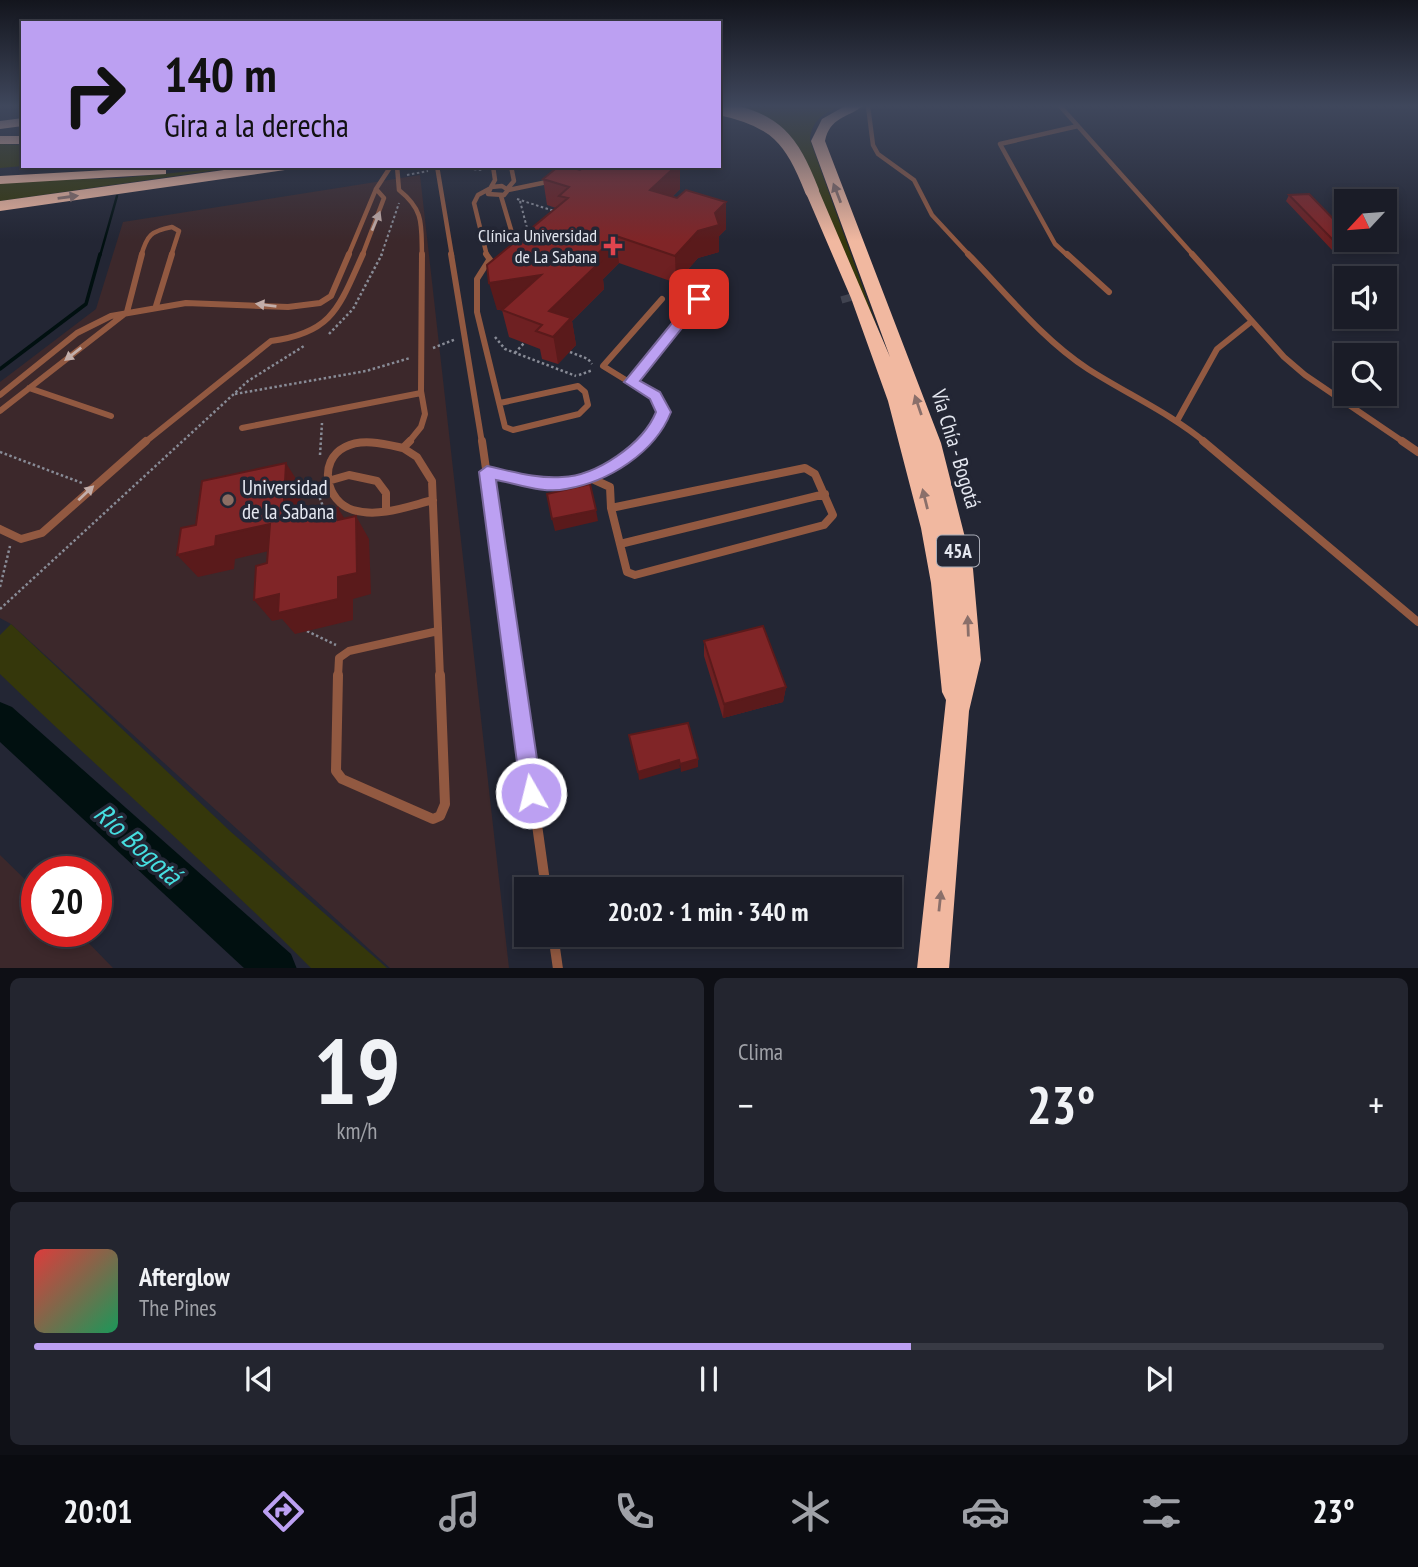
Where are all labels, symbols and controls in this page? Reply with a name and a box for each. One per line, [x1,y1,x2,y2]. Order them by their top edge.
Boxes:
text: 140 m [164,42,277,106]
icon: right [49,49,140,140]
text: Gira a la derecha [164,104,349,146]
one-way arrow [831,182,842,203]
north arrow [1334,189,1396,252]
map controls [1334,189,1397,406]
one-way arrow [57,192,79,203]
one-way arrow [371,211,382,232]
place label: Clínica Universidad de La Sabana [478,224,597,268]
marker: Clínica Universidad de La Sabana [603,236,623,256]
button: sound [1334,266,1397,329]
pin [669,269,729,329]
icon: arrive [680,280,718,318]
one-way arrow [255,299,277,310]
button: search [1334,343,1397,406]
one-way arrow [65,346,83,361]
street label: Vía Chía - Bogotá [925,385,987,512]
one-way arrow [912,395,923,416]
place label: Universidad de la Sabana [242,474,334,525]
one-way arrow [77,485,95,501]
one-way arrow [919,488,930,510]
marker: Universidad de la Sabana [220,492,236,508]
road number: 45A [937,536,979,566]
one-way arrow [962,615,973,637]
position arrow [494,756,568,830]
water label: Río Bogotá [87,794,191,894]
speed limit sign: 20 [21,856,112,947]
one-way arrow [935,889,946,911]
text: 20:02 · 1 min · 340 m [608,895,808,928]
text: 19 [314,1011,401,1129]
text: Clima [738,1037,783,1066]
text: 23° [1027,1071,1095,1138]
text: − [738,1080,754,1129]
text: + [1368,1080,1384,1129]
text: km/h [337,1116,377,1145]
text: Afterglow [139,1260,230,1293]
text: The Pines [139,1293,217,1322]
icon: previous [240,1360,278,1398]
icon: pause [690,1360,728,1398]
icon: next [1140,1360,1178,1398]
icon: directions [259,1487,308,1536]
icon: music [435,1487,484,1536]
icon: phone [610,1487,659,1536]
icon: climate [786,1487,835,1536]
icon: car [961,1487,1010,1536]
icon: filters [1137,1487,1186,1536]
text: 20:01 [63,1490,133,1532]
text: 23° [1312,1490,1355,1532]

